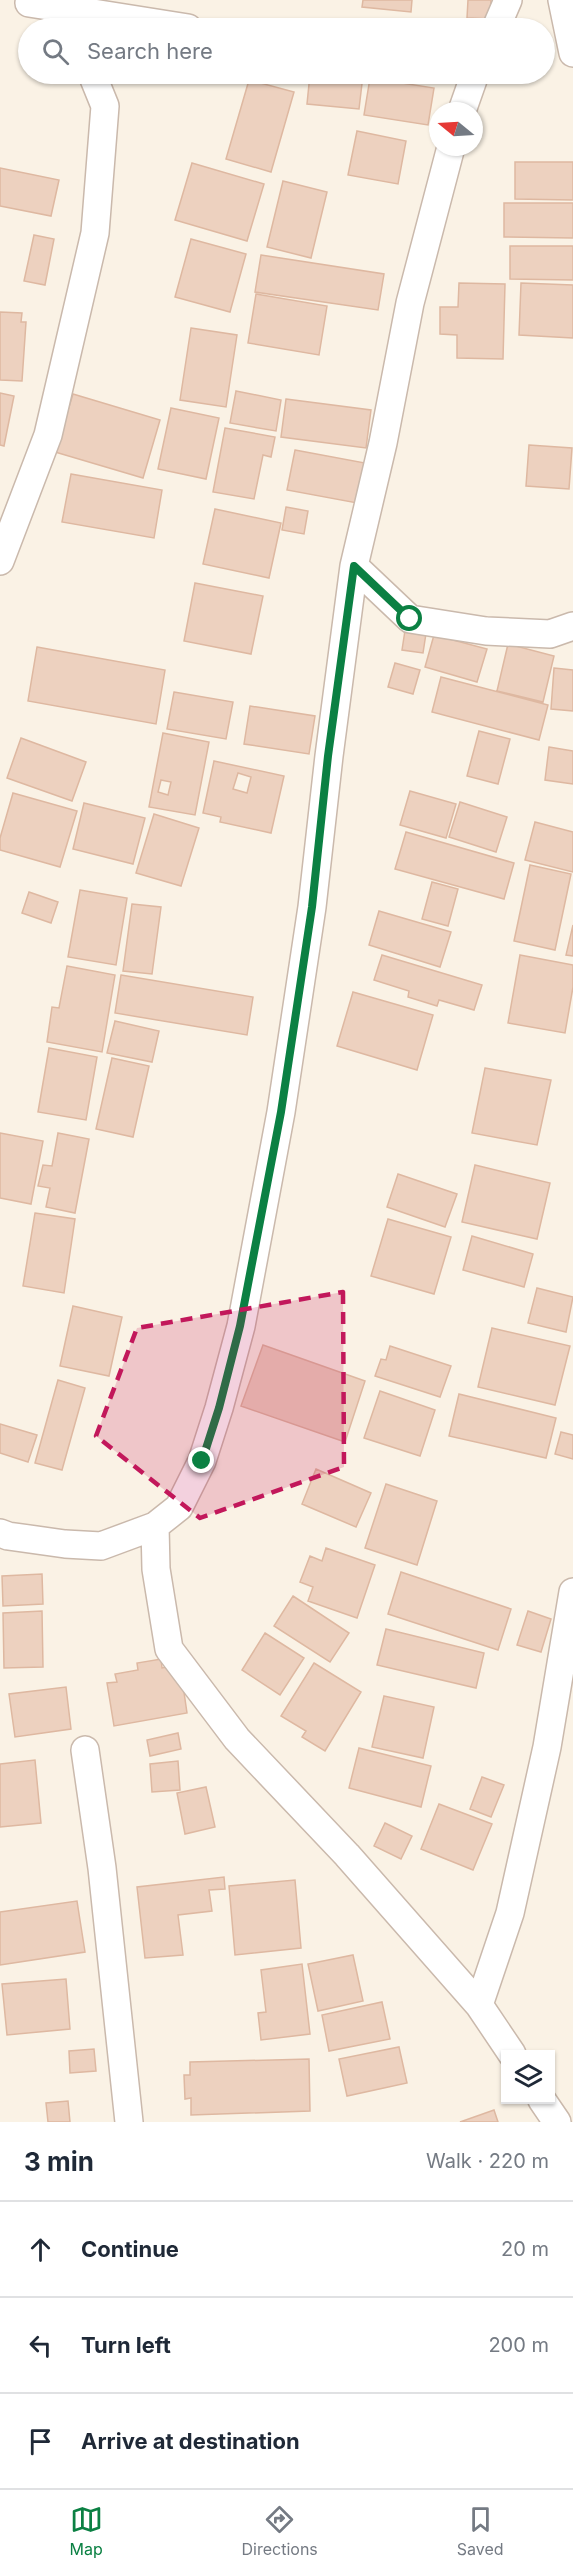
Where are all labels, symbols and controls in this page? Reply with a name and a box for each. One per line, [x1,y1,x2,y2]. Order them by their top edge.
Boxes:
search box [18,18,555,84]
icon: search [39,35,72,68]
text: Search here [87,38,213,64]
north arrow [429,102,483,156]
route start [396,605,422,631]
route end [188,1447,214,1473]
map controls [501,2050,555,2104]
button: layers [501,2050,555,2104]
text: 3 min [24,2146,94,2177]
text: Walk · 220 m [426,2149,549,2173]
icon: ahead [24,2233,57,2266]
text: Continue [81,2236,179,2262]
text: 20 m [501,2237,549,2261]
icon: left [24,2329,57,2362]
text: Turn left [81,2332,171,2358]
text: 200 m [488,2333,549,2357]
icon: arrive [24,2425,57,2458]
text: Arrive at destination [81,2428,300,2454]
tab: Map [69,2503,103,2559]
tab: Directions [242,2503,318,2559]
tab: Saved [457,2503,504,2559]

